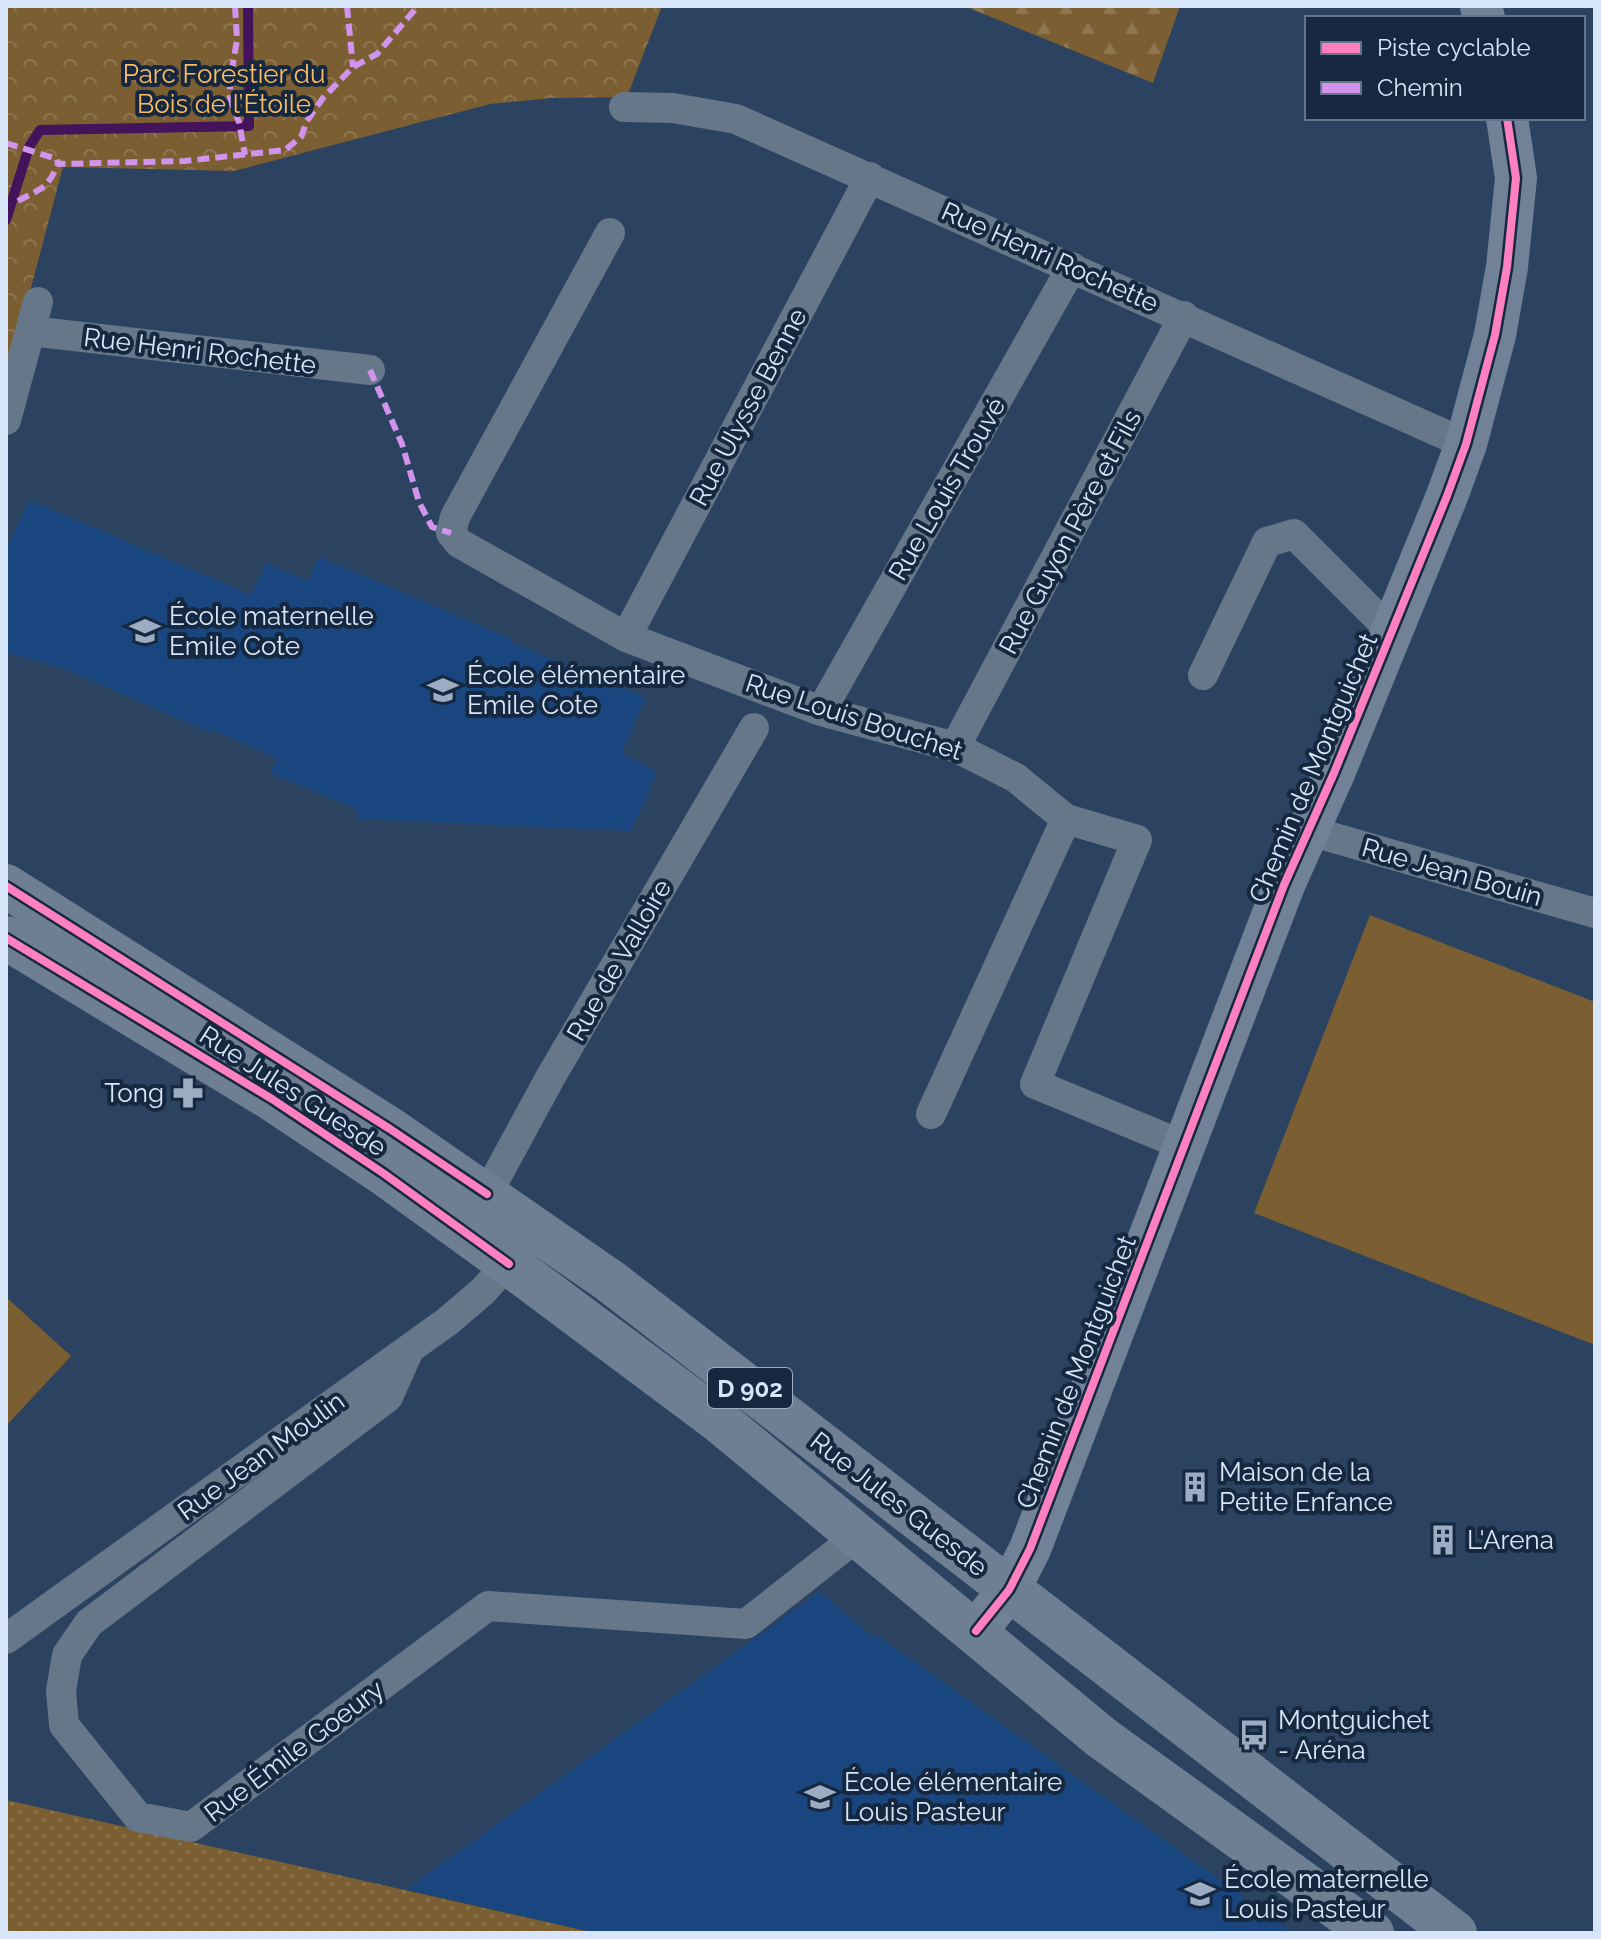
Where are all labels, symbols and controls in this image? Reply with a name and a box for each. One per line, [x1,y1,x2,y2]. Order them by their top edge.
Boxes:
legend [1305,16,1585,120]
text: Piste cyclable [1377,33,1531,62]
park label: Parc Forestier du Bois de l’Étoile [123,59,325,119]
text: Chemin [1377,73,1463,102]
street label: Rue Henri Rochette [937,196,1163,318]
street label: Rue Ulysse Benne [683,303,813,511]
street label: Rue Henri Rochette [82,322,318,380]
street label: Rue Louis Trouvé [883,392,1011,586]
street label: Rue Guyon Père et Fils [993,405,1147,659]
place label: École maternelle Emile Cote [169,601,374,661]
school or university icon: École maternelle Emile Cote [128,614,162,648]
street label: Chemin de Montguichet [1243,629,1384,907]
place label: École élémentaire Emile Cote [467,660,685,720]
street label: Rue Louis Bouchet [742,668,967,766]
school or university icon: École élémentaire Emile Cote [426,673,460,707]
street label: Rue Jean Bouin [1358,832,1546,912]
street label: Rue de Valloire [561,874,677,1046]
street label: Rue Jules Guesde [194,1020,392,1162]
pharmacy icon: Tong [171,1076,205,1110]
place label: Tong [104,1078,164,1108]
street label: Chemin de Montguichet [1010,1231,1142,1513]
road number: D 902 [708,1368,792,1408]
street label: Rue Jean Moulin [172,1386,350,1526]
street label: Rue Jules Guesde [805,1426,993,1582]
place label: Maison de la Petite Enfance [1219,1457,1393,1517]
building icon: Maison de la Petite Enfance [1178,1470,1212,1504]
building icon: L'Arena [1426,1523,1460,1557]
place label: L'Arena [1467,1525,1554,1555]
street label: Rue Émile Goeury [199,1674,389,1828]
place label: Montguichet - Aréna [1278,1705,1430,1765]
bus stop icon: Montguichet - Aréna [1237,1718,1271,1752]
place label: École élémentaire Louis Pasteur [844,1767,1062,1827]
school or university icon: École élémentaire Louis Pasteur [803,1780,837,1814]
place label: École maternelle Louis Pasteur [1224,1864,1429,1924]
school or university icon: École maternelle Louis Pasteur [1183,1877,1217,1911]

